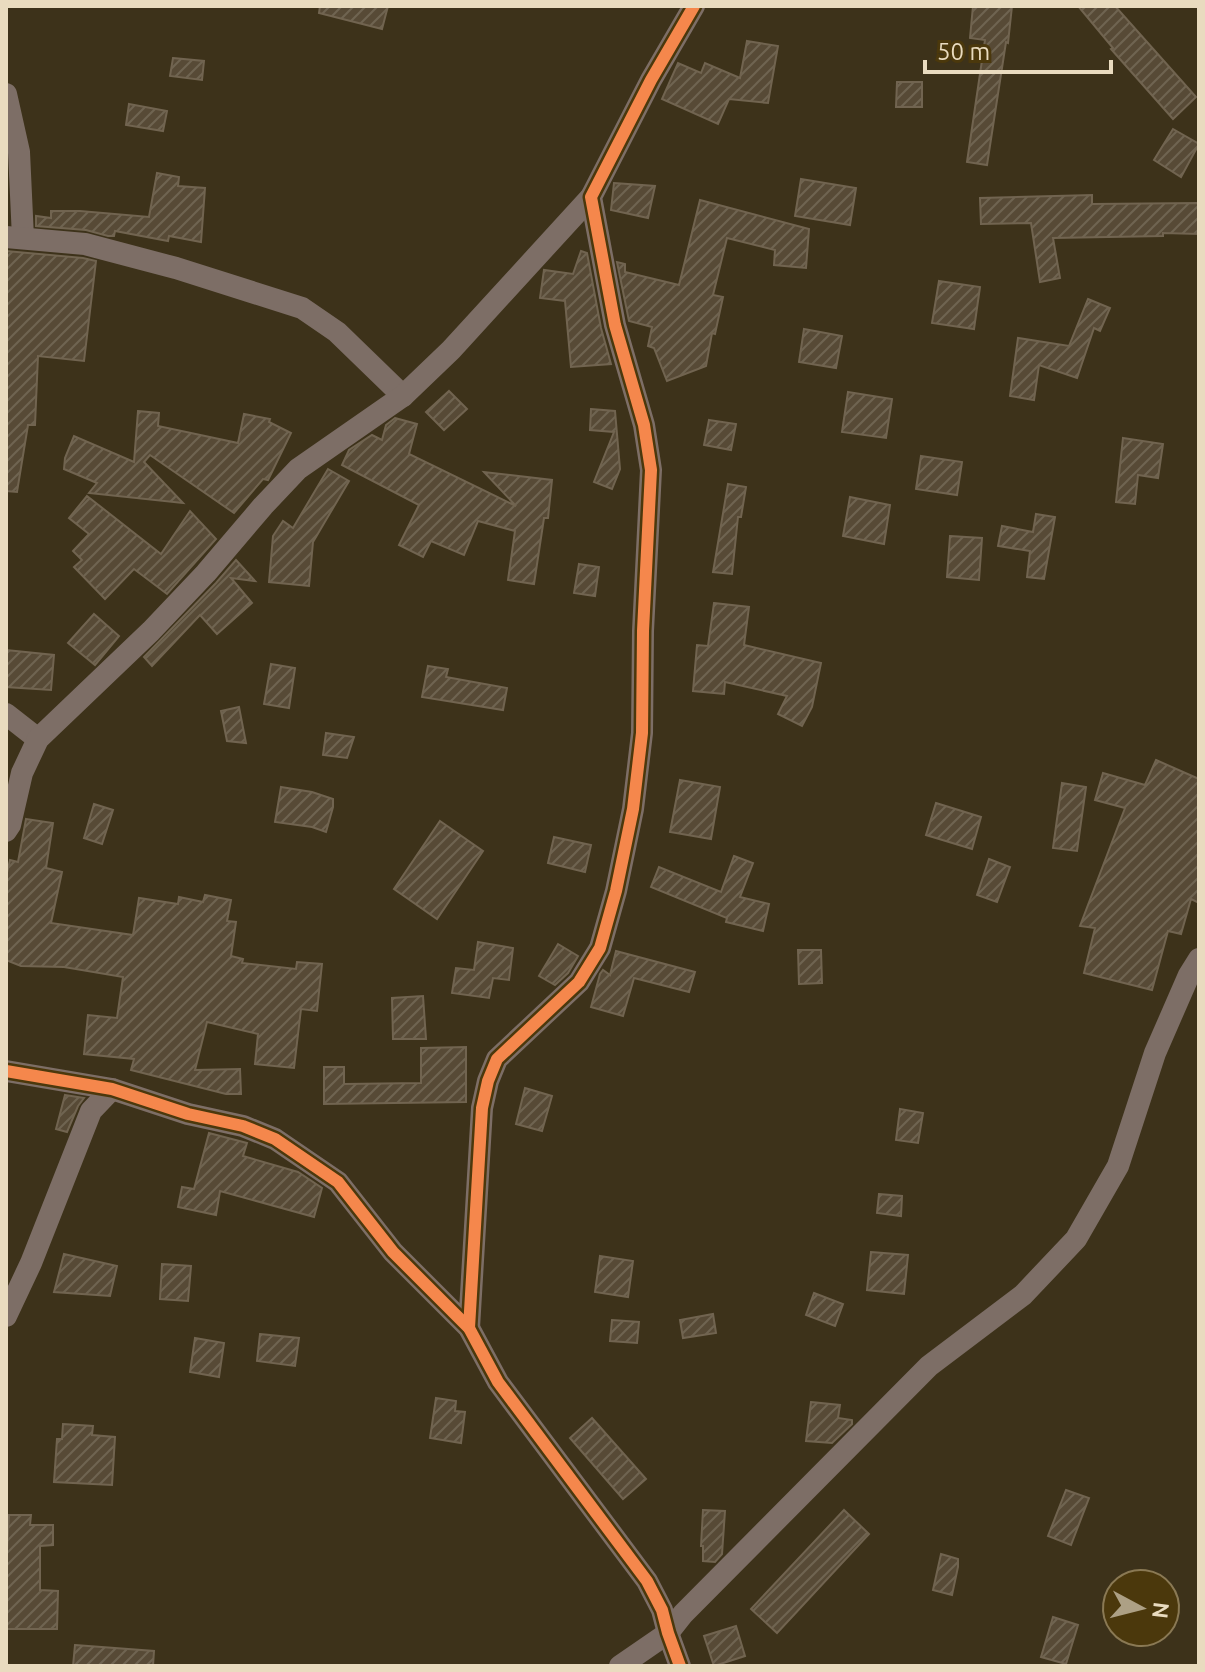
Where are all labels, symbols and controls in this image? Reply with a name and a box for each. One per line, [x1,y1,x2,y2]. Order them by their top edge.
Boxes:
scale bar [925,24,1111,74]
text: 50 m [937,38,990,65]
north arrow [1101,1568,1181,1648]
text: N [1148,1601,1175,1620]

